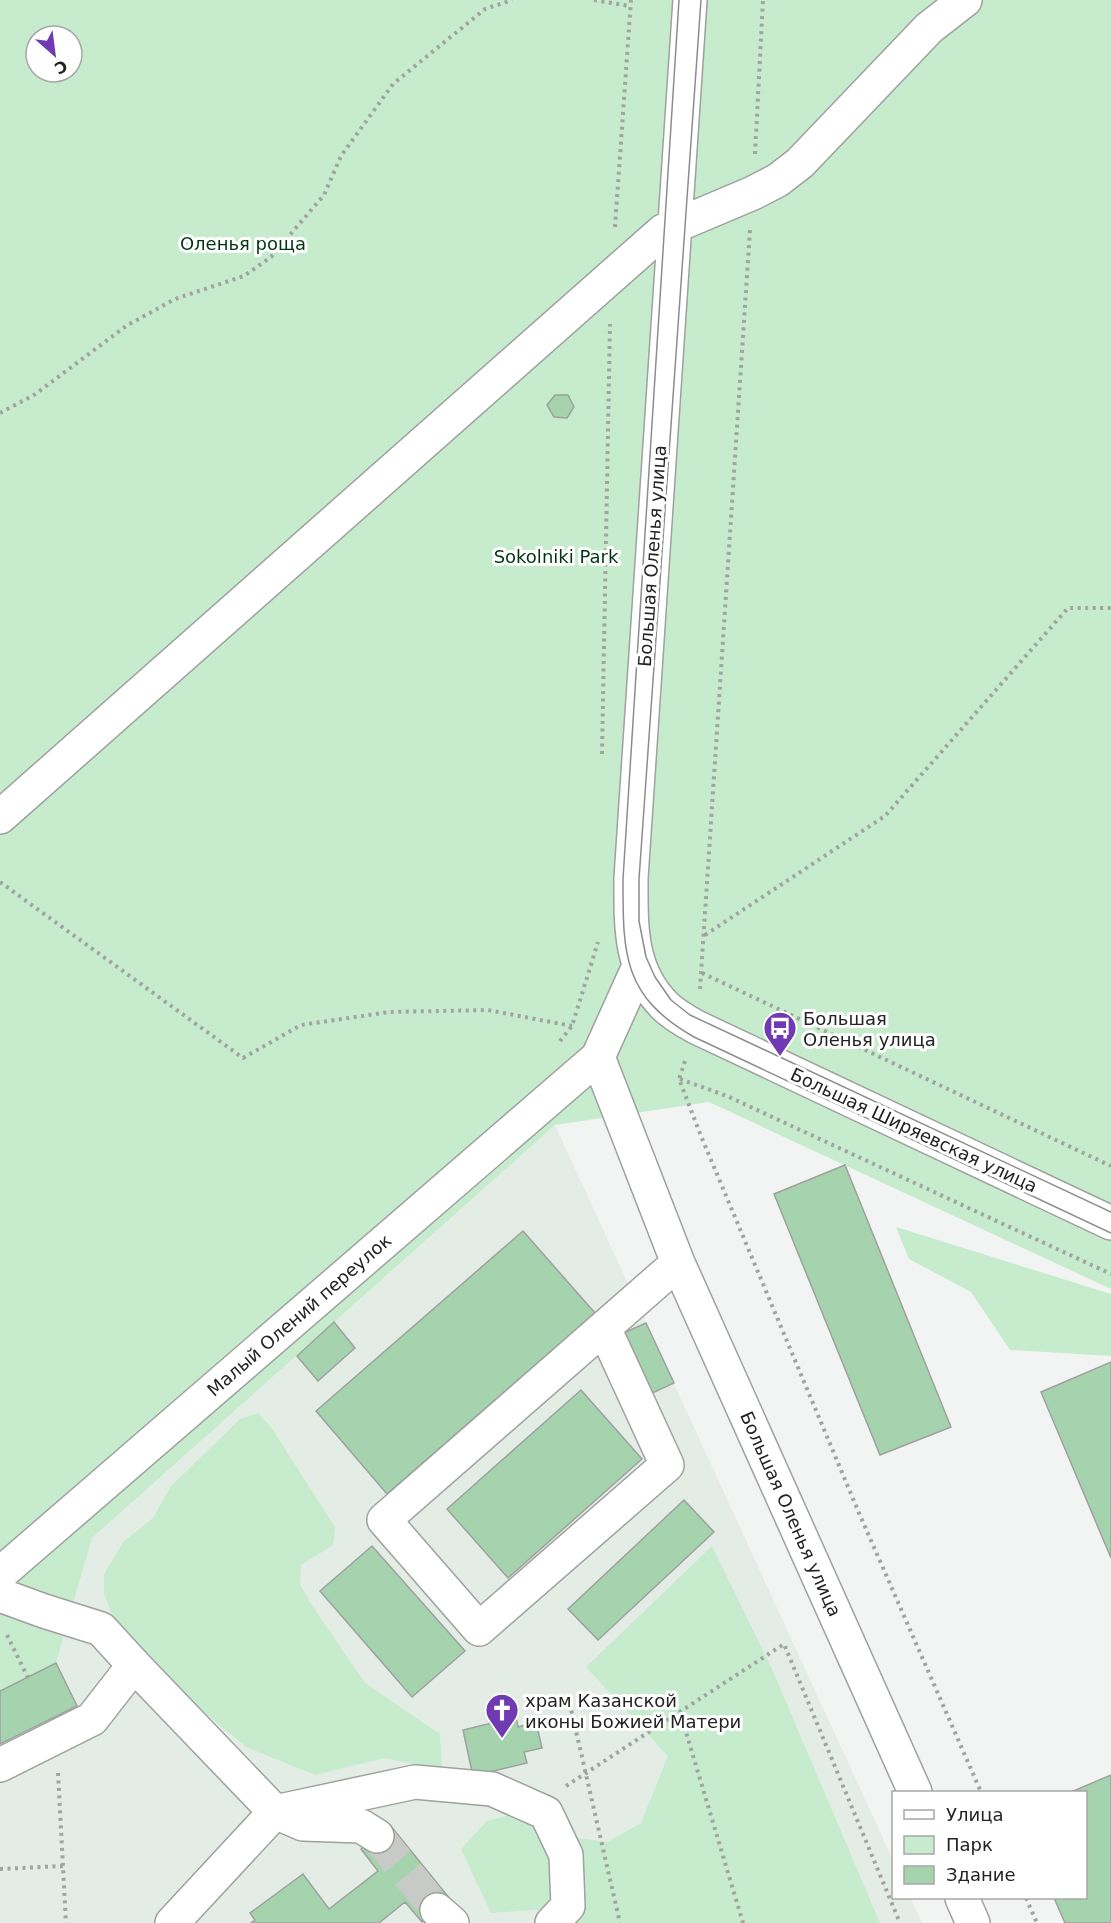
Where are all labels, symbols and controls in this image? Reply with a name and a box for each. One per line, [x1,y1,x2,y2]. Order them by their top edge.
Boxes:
north arrow [24,24,84,84]
text: С [51,56,70,78]
park label: Оленья роща [180,233,306,254]
street label: Большая Оленья улица [634,444,670,668]
park label: Sokolniki Park [494,546,619,567]
place label: Большая Оленья улица [803,1008,936,1050]
bus stop icon: Большая Оленья улица [762,1010,798,1057]
street label: Большая Ширяевская улица [787,1063,1041,1197]
street label: Малый Олений переулок [203,1229,395,1401]
street label: Большая Оленья улица [736,1408,846,1620]
place label: храм Казанской иконы Божией Матери [525,1690,741,1732]
church icon: храм Казанской иконы Божией Матери [484,1692,520,1739]
legend [892,1791,1087,1899]
text: Улица [946,1804,1003,1825]
text: Парк [946,1834,993,1855]
text: Здание [946,1864,1016,1885]

